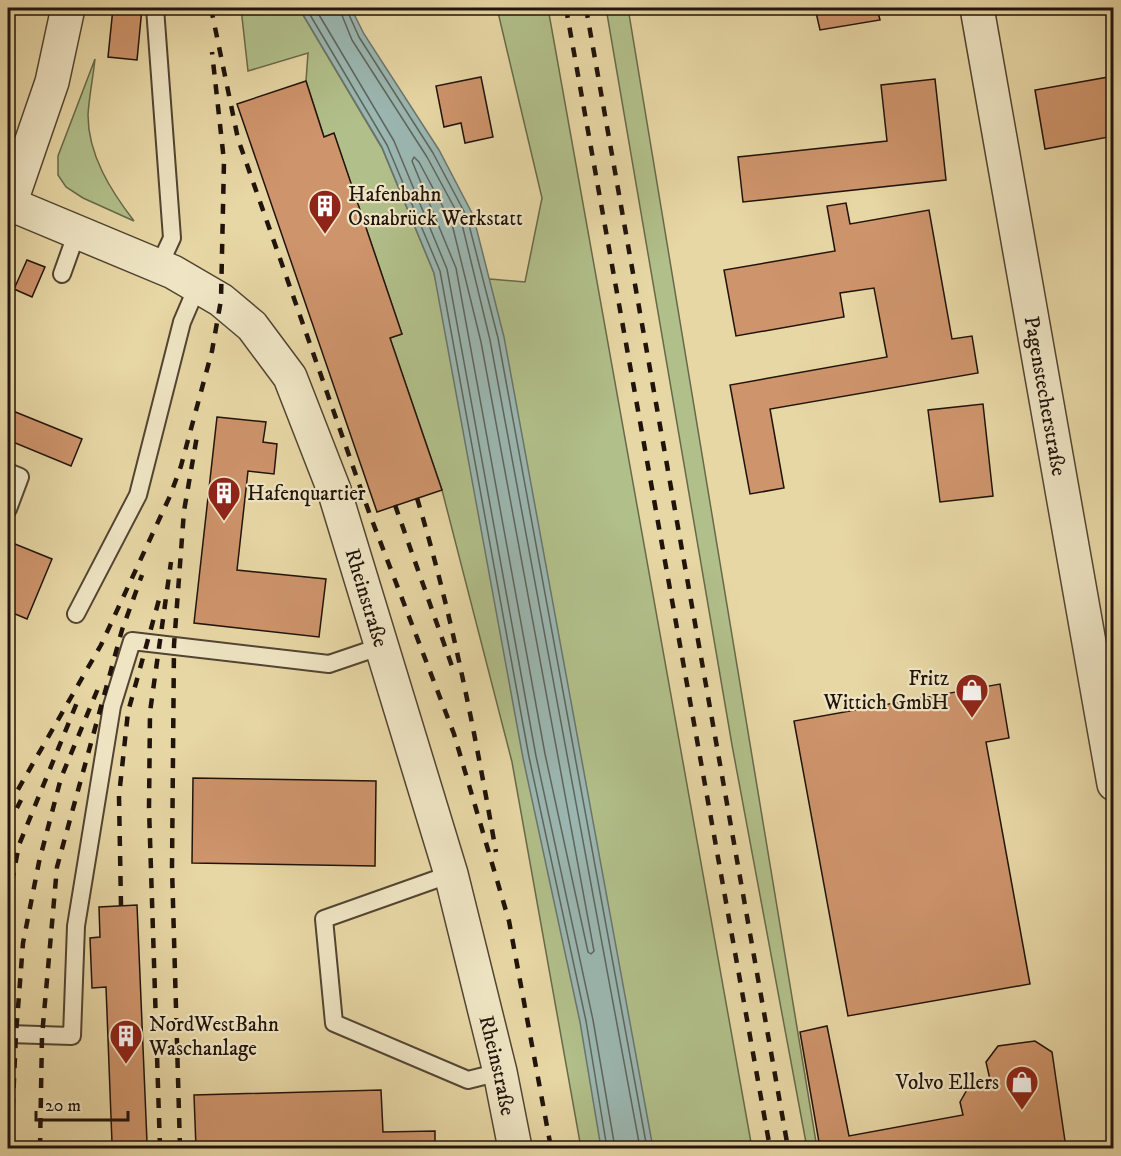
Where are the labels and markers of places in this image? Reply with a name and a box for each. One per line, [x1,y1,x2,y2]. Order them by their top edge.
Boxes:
place label: Hafenbahn Osnabrück Werkstatt [348,182,523,232]
building icon: Hafenbahn Osnabrück Werkstatt [307,188,343,235]
building icon: Hafenquartier [206,475,242,522]
place label: Hafenquartier [247,481,366,507]
place label: Fritz Wittich GmbH [822,666,949,716]
shop icon: Fritz Wittich GmbH [954,672,990,719]
place label: NordWestBahn Waschanlage [148,1012,279,1062]
building icon: NordWestBahn Waschanlage [108,1018,144,1065]
shop icon: Volvo Ellers [1004,1064,1040,1111]
place label: Volvo Ellers [895,1070,999,1096]

